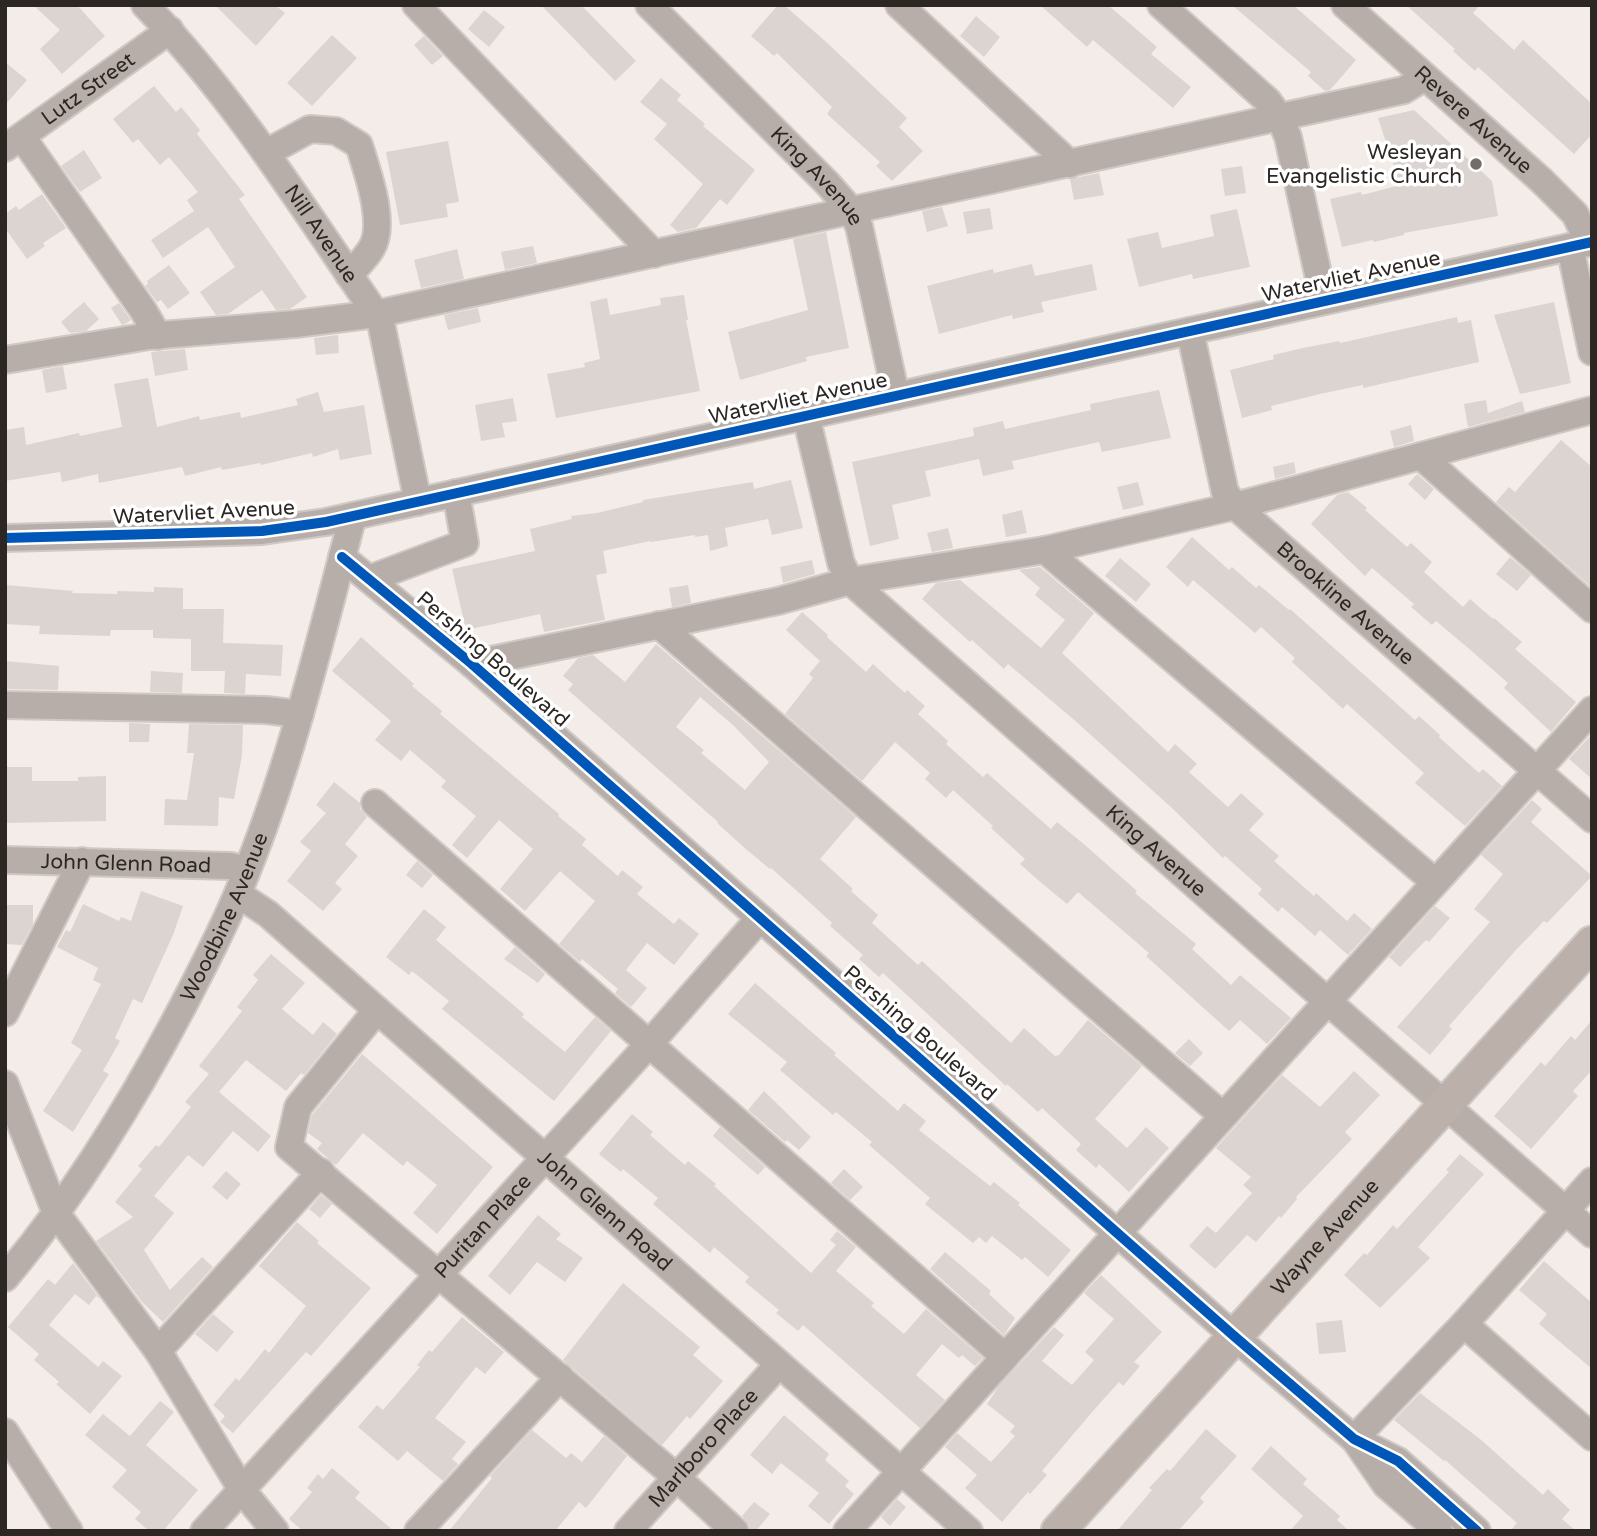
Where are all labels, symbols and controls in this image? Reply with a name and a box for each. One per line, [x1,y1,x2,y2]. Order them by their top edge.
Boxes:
street label: Lutz Street [37,47,140,131]
street label: Revere Avenue [1409,61,1537,179]
street label: King Avenue [765,122,868,230]
place label: Wesleyan Evangelistic Church [1266,140,1462,189]
marker: Wesleyan Evangelistic Church [1468,156,1484,172]
street label: Nill Avenue [279,180,363,288]
street label: Watervliet Avenue [1260,245,1443,308]
street label: Watervliet Avenue [707,367,890,430]
street label: Watervliet Avenue [113,495,296,530]
street label: Brookline Avenue [1271,536,1419,670]
street label: Pershing Boulevard [411,586,574,733]
street label: King Avenue [1100,800,1211,902]
street label: Woodbine Avenue [175,829,274,1006]
street label: John Glenn Road [40,849,212,878]
street label: Pershing Boulevard [838,960,1001,1107]
street label: John Glenn Road [532,1145,677,1277]
street label: Puritan Place [429,1169,537,1284]
street label: Wayne Avenue [1266,1174,1385,1301]
street label: Marlboro Place [643,1384,764,1513]

